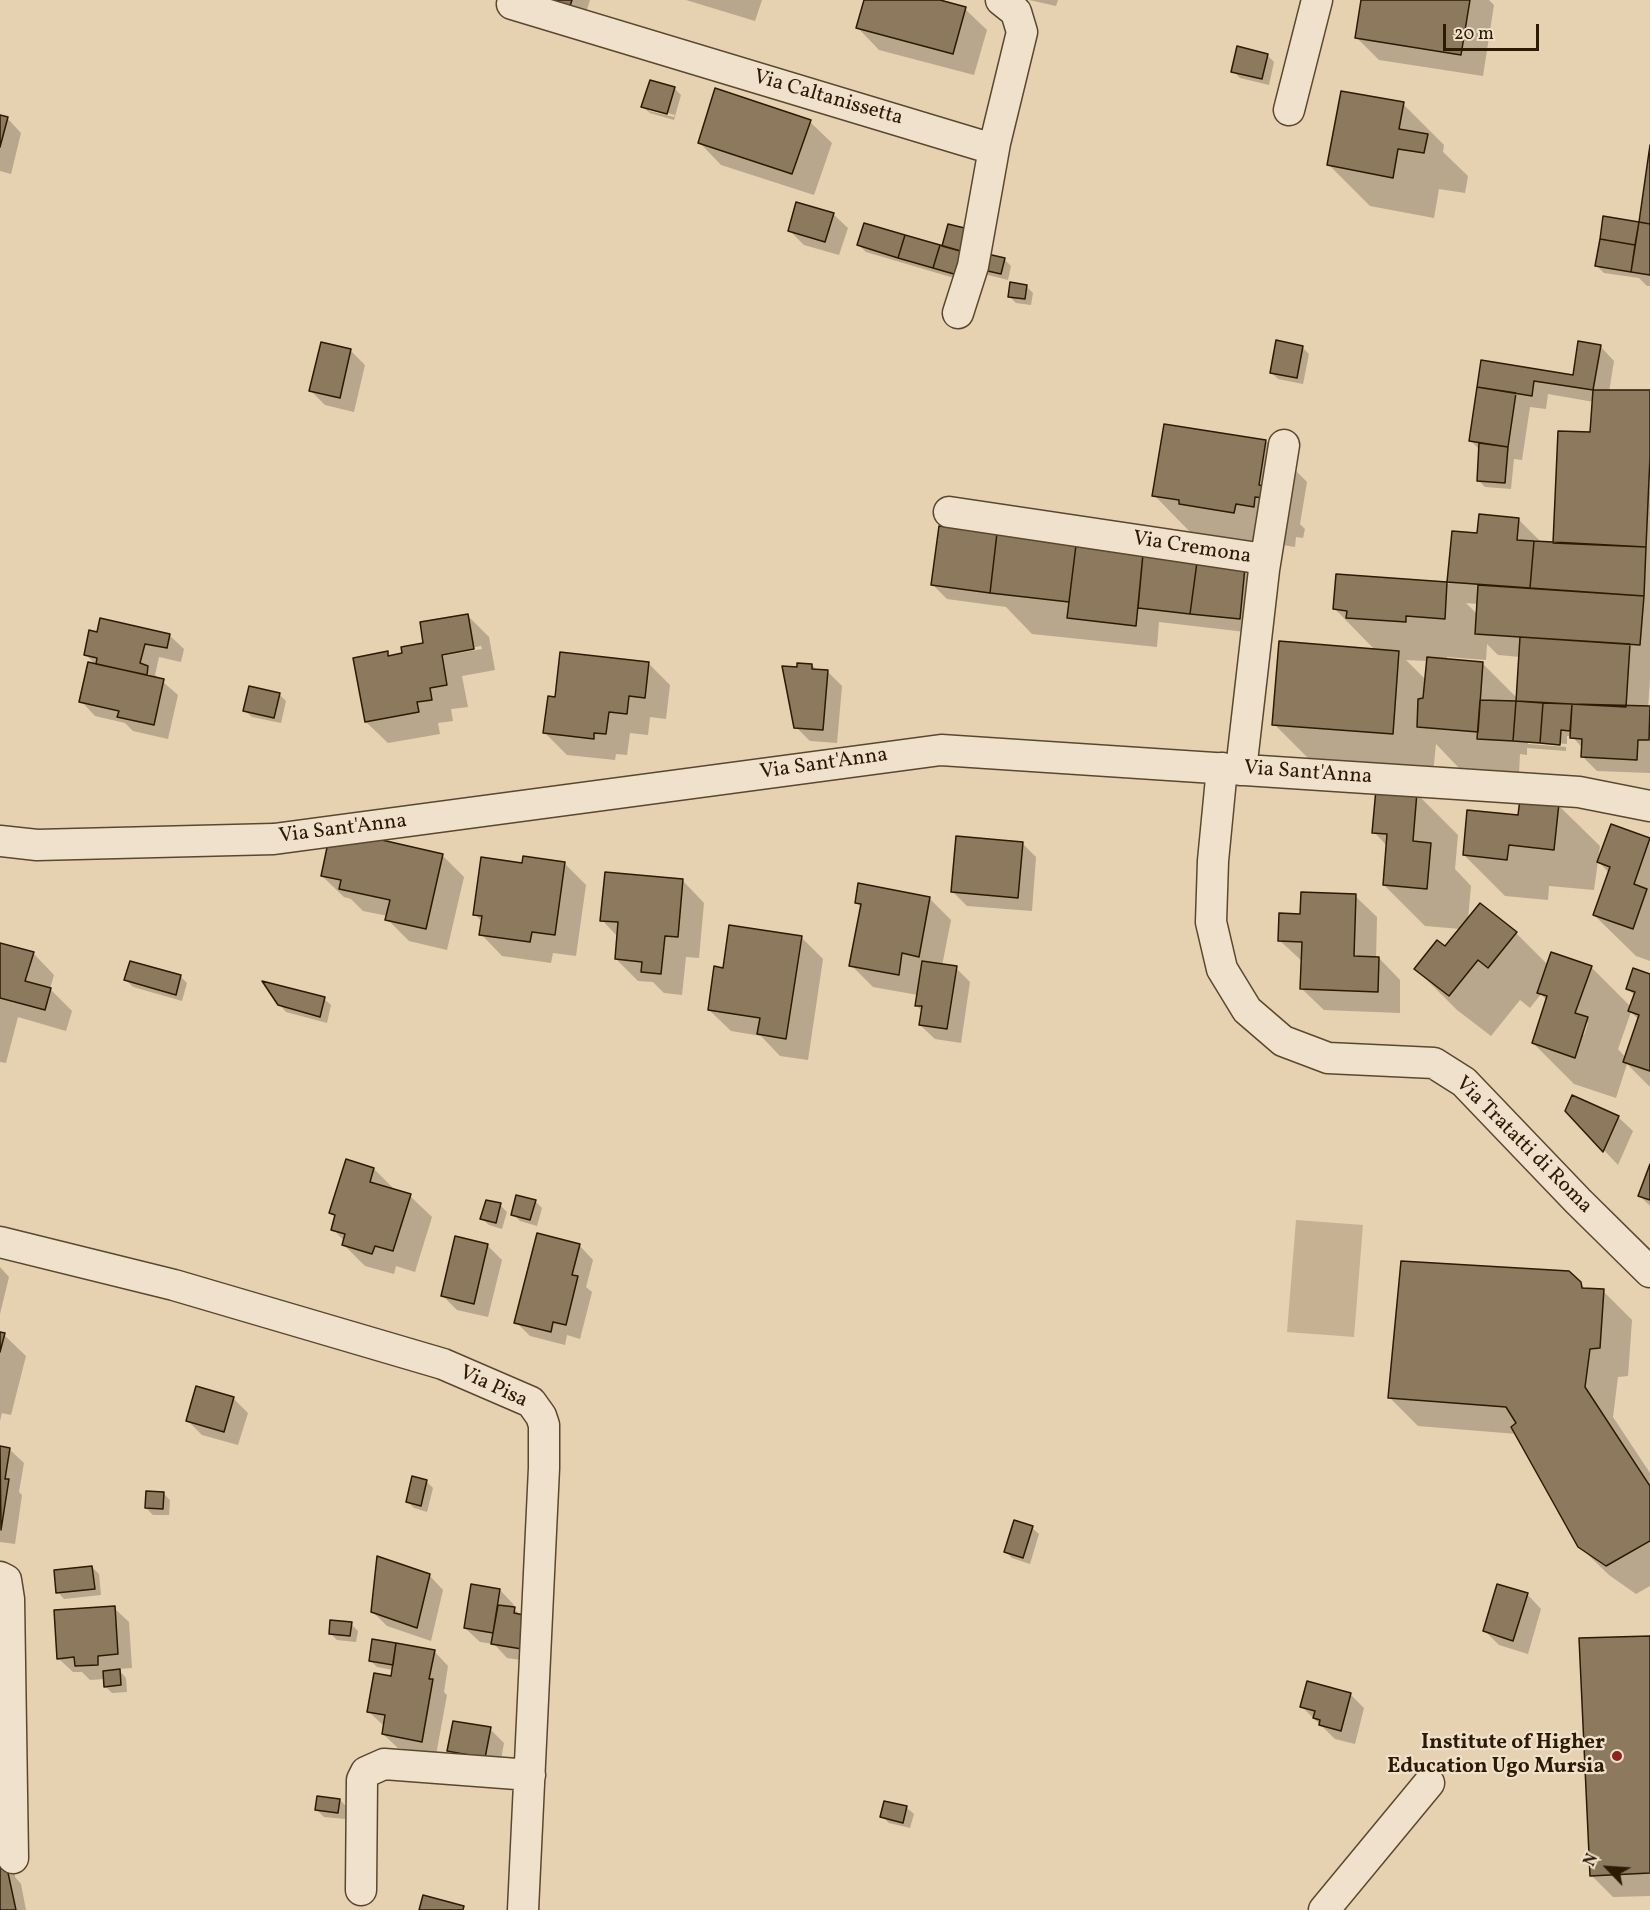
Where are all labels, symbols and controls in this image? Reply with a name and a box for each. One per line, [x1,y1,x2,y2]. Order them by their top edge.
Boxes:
scale bar [1446,12,1542,50]
text: 20 m [1454,22,1494,47]
street label: Via Caltanissetta [750,66,906,132]
street label: Via Cremona [1131,527,1253,571]
street label: Via Sant'Anna [759,744,889,786]
street label: Via Sant'Anna [1243,757,1373,791]
street label: Via Sant'Anna [278,810,408,850]
street label: Via Tratatti di Roma [1449,1072,1597,1220]
street label: Via Pisa [455,1361,531,1415]
place label: Institute of Higher Education Ugo Mursia [1387,1731,1605,1781]
marker: Institute of Higher Education Ugo Mursia [1610,1749,1624,1763]
north arrow [1578,1838,1638,1898]
text: N [1579,1850,1604,1870]

